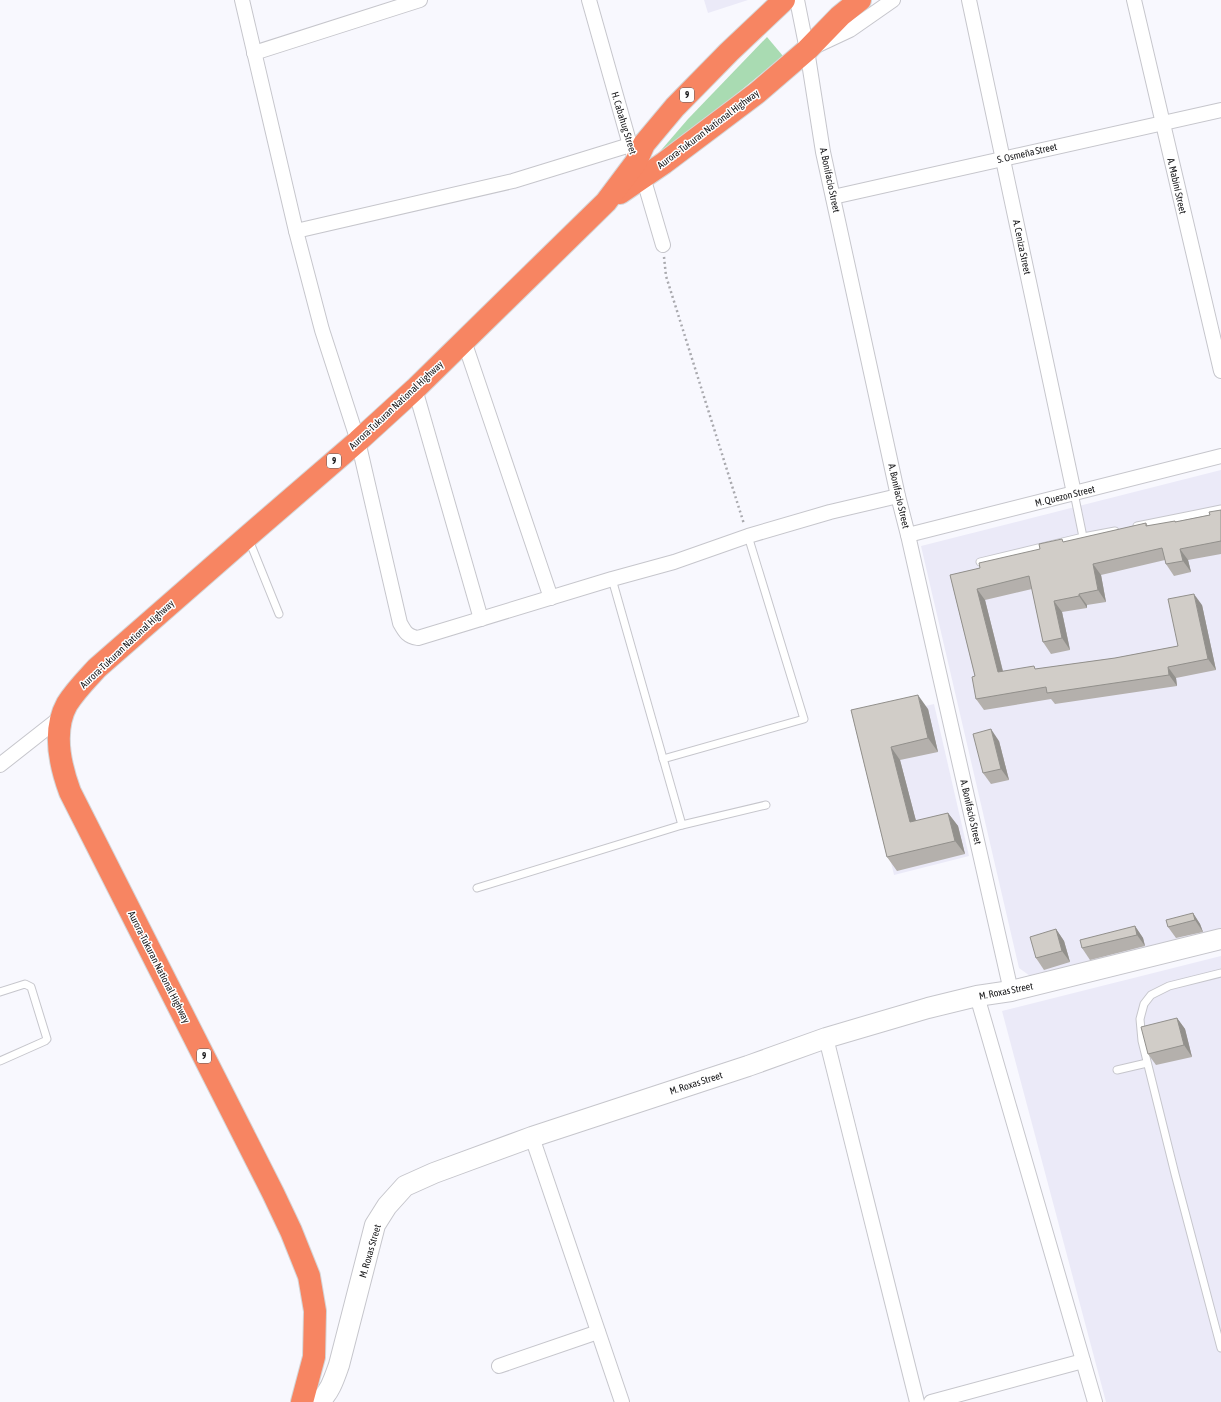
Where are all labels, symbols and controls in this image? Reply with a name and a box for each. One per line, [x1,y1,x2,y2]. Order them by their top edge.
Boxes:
street label: Aurora-Tukuran National Highway [655,87,761,171]
road number: 9 [680,88,694,102]
street label: H. Cabahug Street [609,90,639,156]
street label: S. Osmeña Street [996,141,1058,165]
street label: A. Bonifacio Street [818,147,842,214]
street label: A. Mabini Street [1165,157,1189,215]
street label: A. Ceniza Street [1011,219,1033,276]
street label: Aurora-Tukuran National Highway [347,359,445,451]
road number: 9 [327,454,341,468]
street label: A. Bonifacio Street [886,463,912,530]
street label: M. Quezon Street [1034,483,1096,509]
street label: Aurora-Tukuran National Highway [78,598,176,690]
street label: A. Bonifacio Street [958,779,984,846]
street label: Aurora-Tukuran National Highway [126,909,192,1025]
street label: M. Roxas Street [978,980,1034,1002]
road number: 9 [197,1049,211,1063]
street label: M. Roxas Street [668,1069,724,1097]
street label: M. Roxas Street [357,1223,383,1279]

